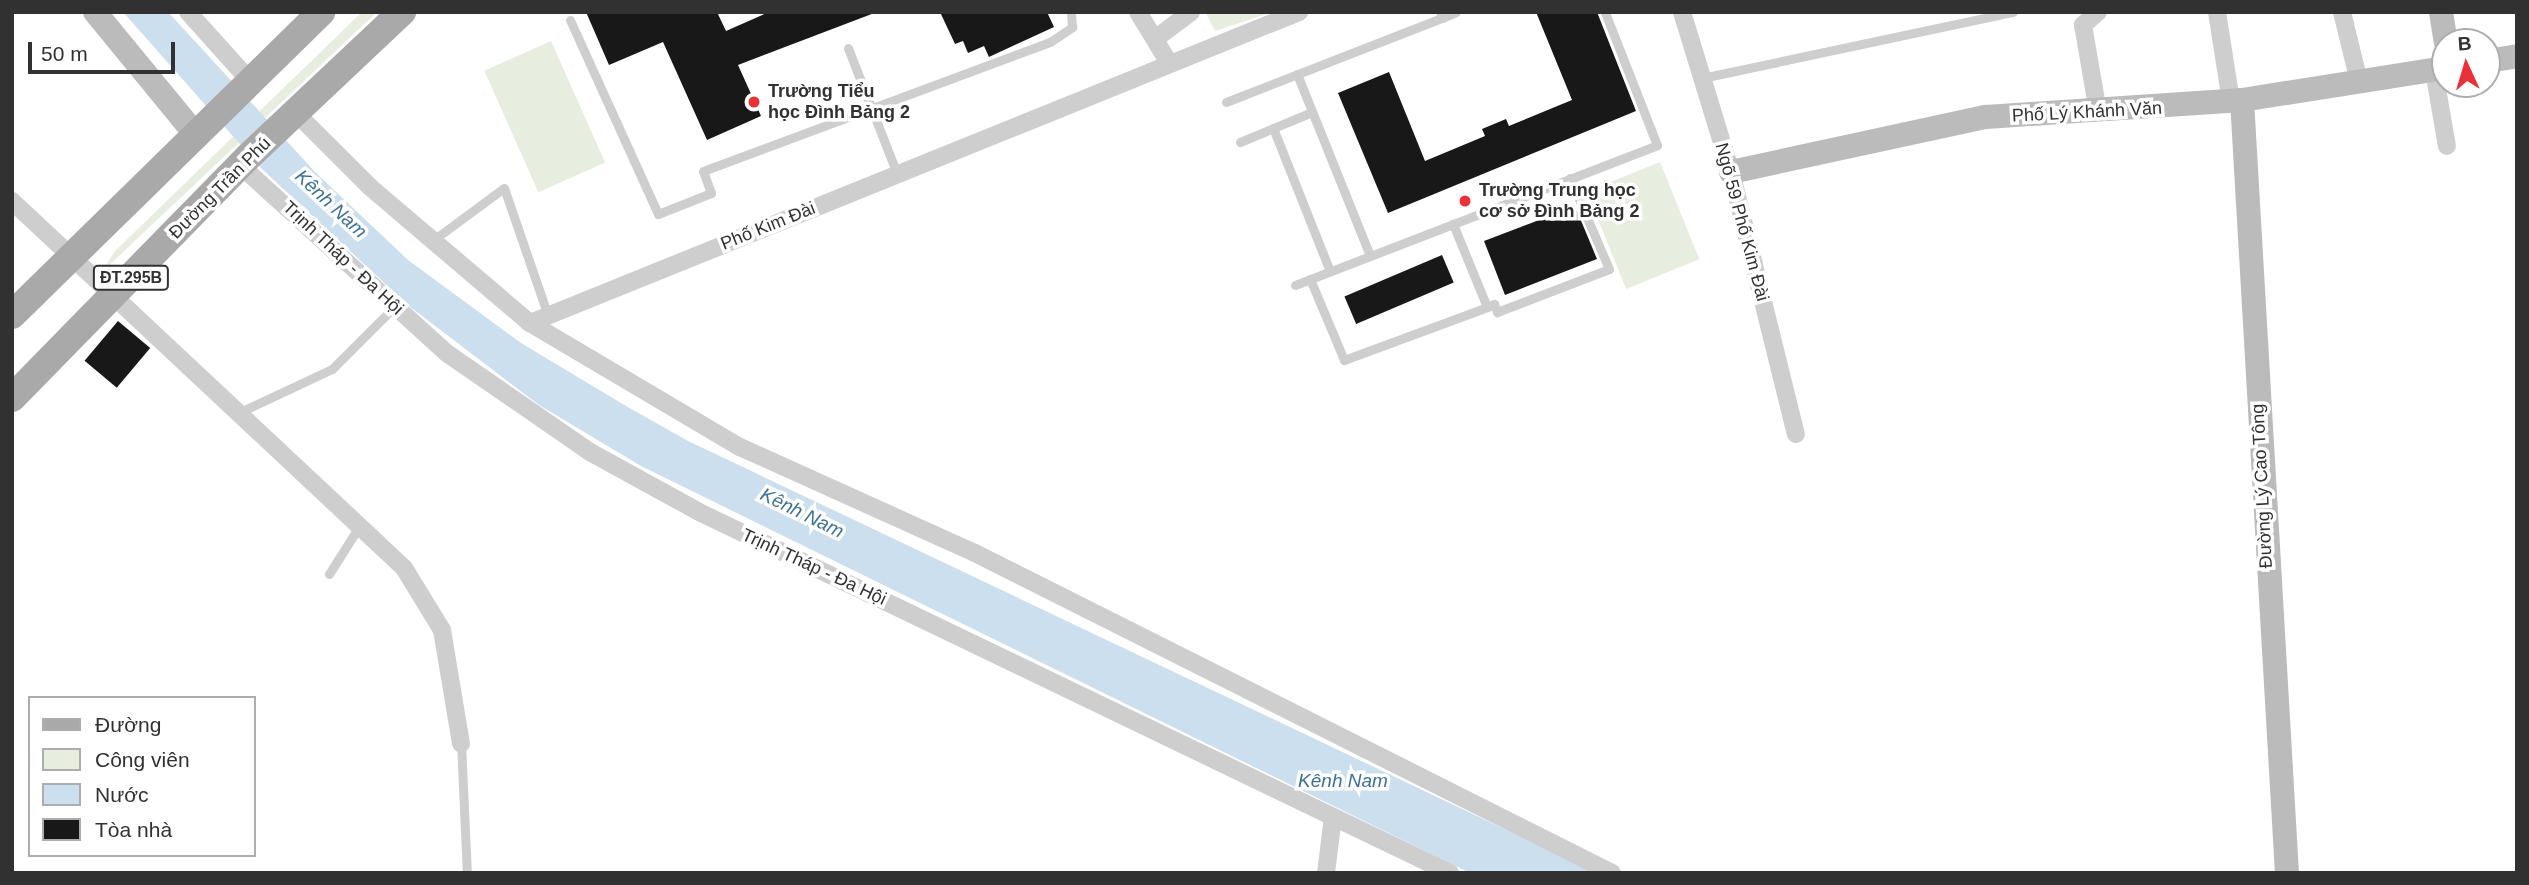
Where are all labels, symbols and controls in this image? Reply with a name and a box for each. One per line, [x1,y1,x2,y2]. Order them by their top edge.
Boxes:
scale bar [32,28,178,72]
north arrow [2431,28,2501,98]
text: B [2457,33,2472,55]
text: 50 m [41,42,88,65]
place label: Trường Tiểu học Đình Bảng 2 [768,81,910,124]
marker: Trường Tiểu học Đình Bảng 2 [746,94,762,110]
street label: Phố Lý Khánh Văn [2011,97,2163,127]
street label: Đường Trần Phú [165,133,275,243]
street label: Ngõ 59 Phố Kim Đài [1710,140,1774,304]
water label: Kênh Nam [290,165,372,243]
place label: Trường Trung học cơ sở Đình Bảng 2 [1479,180,1640,222]
marker: Trường Trung học cơ sở Đình Bảng 2 [1457,193,1473,209]
street label: Trịnh Tháp - Đa Hội [278,196,408,320]
street label: Phố Kim Đài [718,197,818,255]
road number: ĐT.295B [92,266,170,290]
street label: Đường Lý Cao Tông [2247,403,2277,569]
water label: Kênh Nam [757,483,847,543]
street label: Trịnh Tháp - Đa Hội [738,524,890,610]
legend [28,696,256,857]
text: Đường [95,713,161,736]
text: Công viên [95,748,190,771]
water label: Kênh Nam [1298,770,1388,792]
text: Nước [95,783,149,806]
text: Tòa nhà [95,818,172,841]

